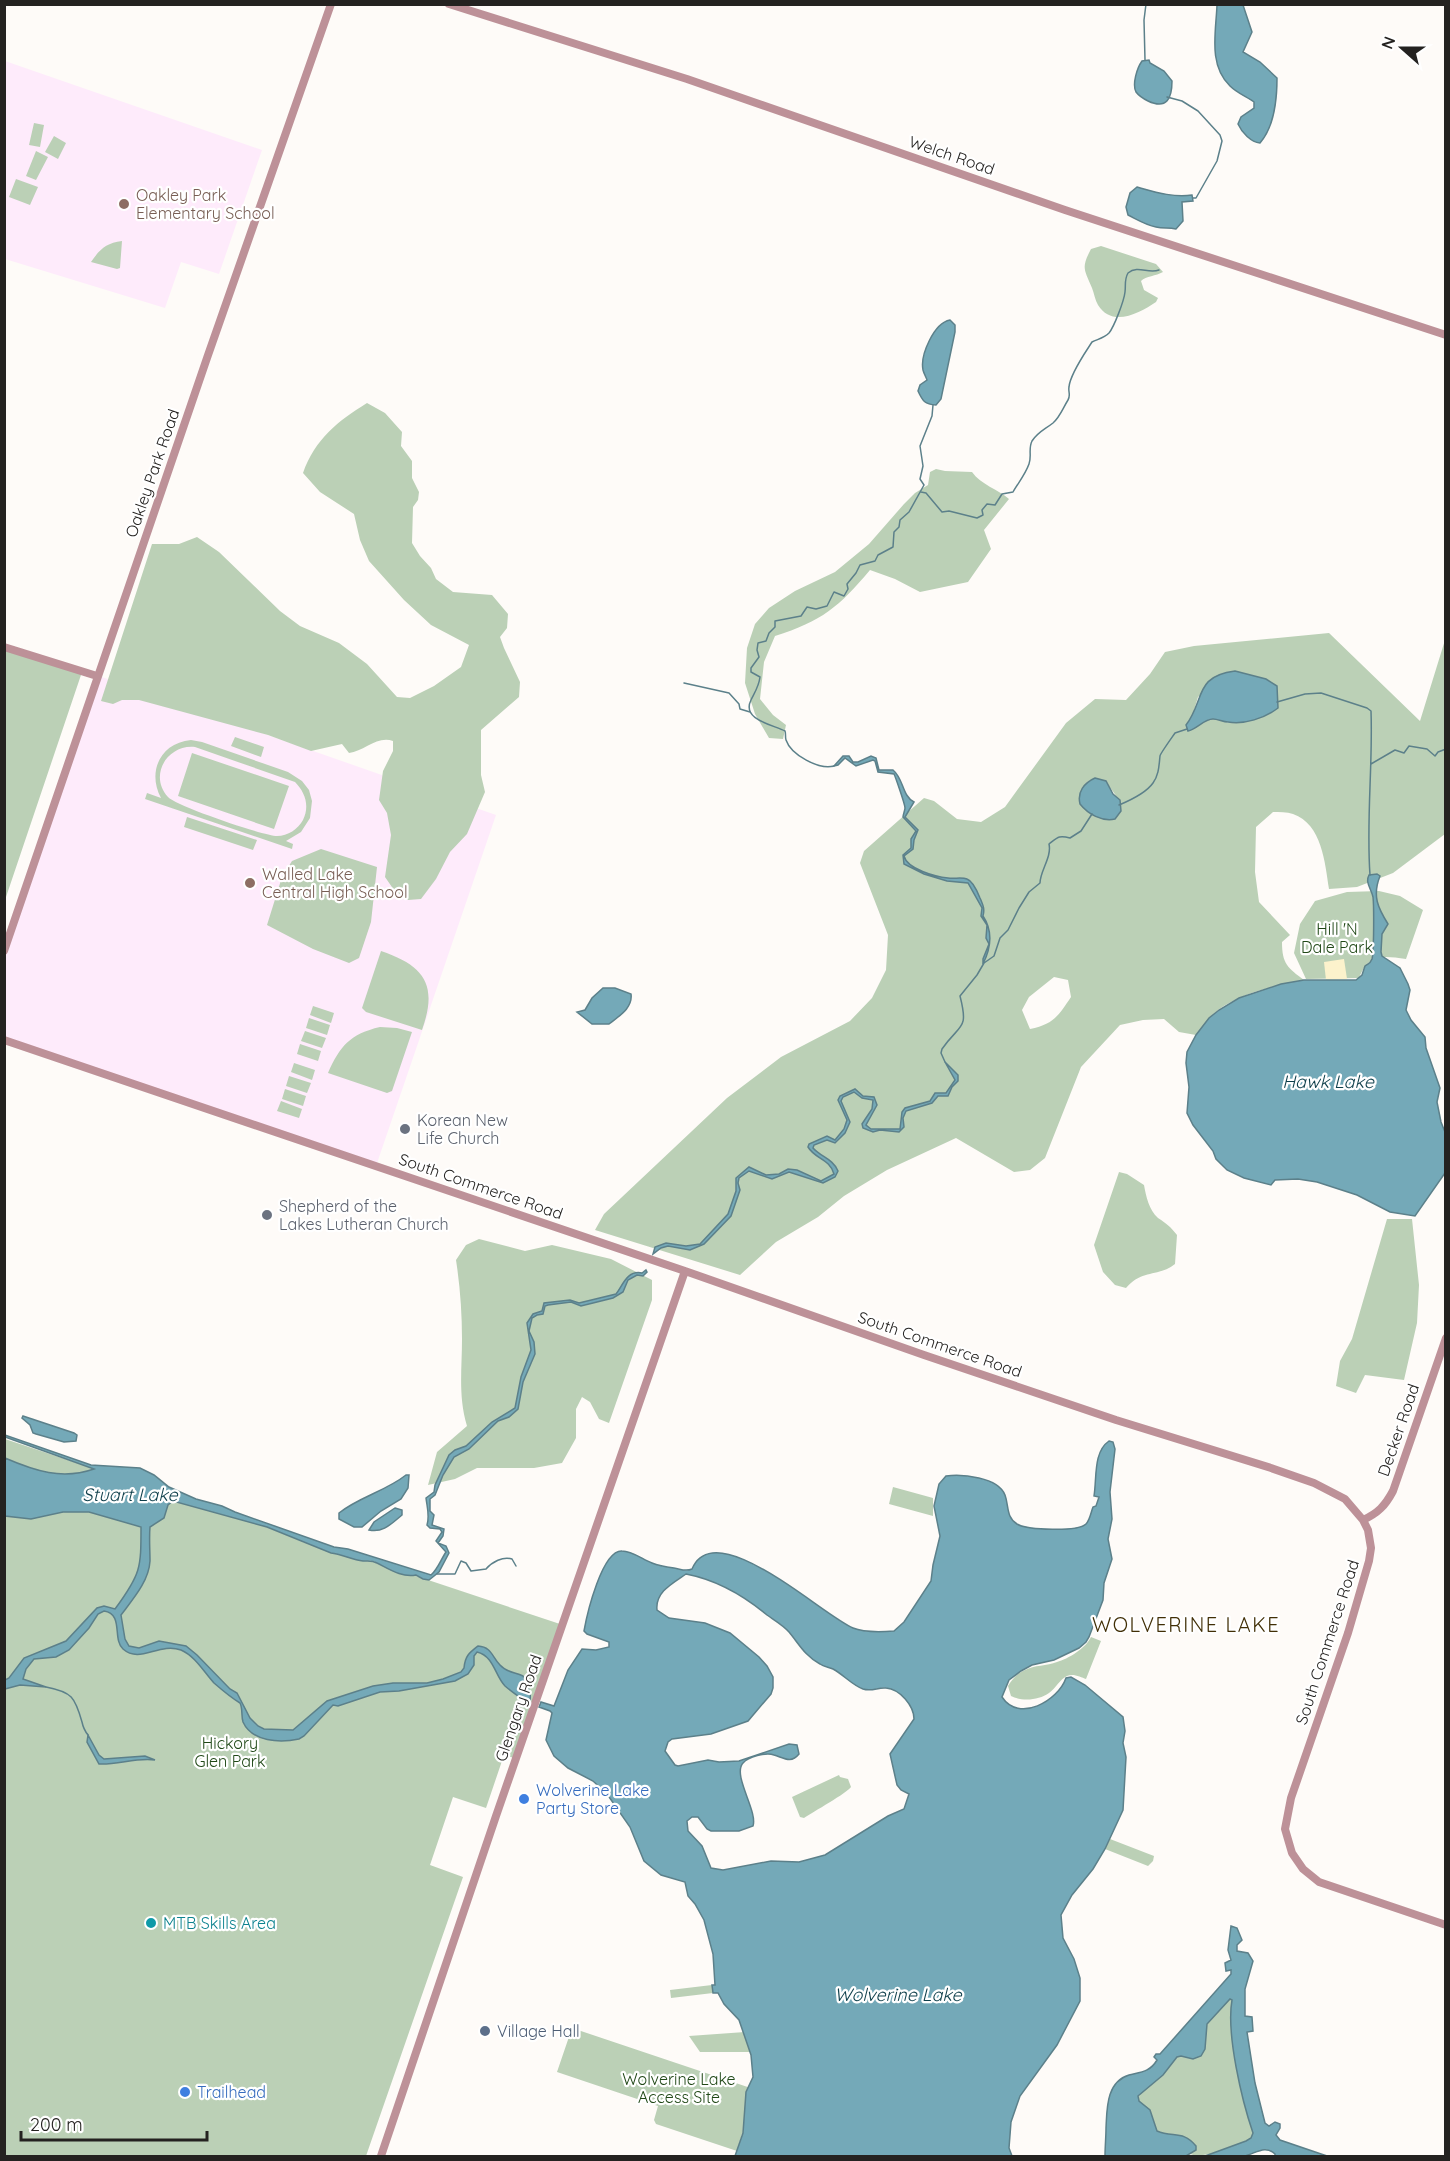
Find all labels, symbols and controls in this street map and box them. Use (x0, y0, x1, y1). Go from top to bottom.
north arrow (1372, 18, 1432, 78)
text: N (1377, 34, 1399, 52)
street label: Welch Road (907, 131, 997, 179)
place label: Oakley Park Elementary School (136, 185, 275, 223)
marker: Oakley Park Elementary School (117, 197, 131, 211)
street label: Oakley Park Road (121, 406, 183, 540)
place label: Walled Lake Central High School (262, 864, 408, 902)
marker: Walled Lake Central High School (243, 876, 257, 890)
park label: Hill 'N Dale Park (1301, 919, 1373, 957)
water label: Hawk Lake (1282, 1070, 1375, 1093)
place label: Korean New Life Church (417, 1110, 508, 1148)
marker: Korean New Life Church (398, 1122, 412, 1136)
street label: South Commerce Road (396, 1149, 566, 1223)
place label: Shepherd of the Lakes Lutheran Church (279, 1196, 449, 1234)
marker: Shepherd of the Lakes Lutheran Church (260, 1208, 274, 1222)
street label: South Commerce Road (855, 1307, 1025, 1381)
street label: Decker Road (1373, 1381, 1423, 1479)
water label: Stuart Lake (82, 1483, 178, 1506)
street label: South Commerce Road (1291, 1557, 1363, 1727)
district label: WOLVERINE LAKE (1092, 1612, 1280, 1637)
street label: Glengary Road (490, 1652, 546, 1764)
park label: Hickory Glen Park (194, 1733, 266, 1771)
place label: Wolverine Lake Party Store (536, 1780, 649, 1818)
marker: Wolverine Lake Party Store (517, 1792, 531, 1806)
place label: MTB Skills Area (163, 1913, 276, 1933)
marker: MTB Skills Area (144, 1916, 158, 1930)
water label: Wolverine Lake (834, 1983, 963, 2006)
place label: Village Hall (497, 2021, 580, 2041)
marker: Village Hall (478, 2024, 492, 2038)
park label: Wolverine Lake Access Site (622, 2069, 736, 2107)
place label: Trailhead (197, 2082, 266, 2102)
marker: Trailhead (178, 2085, 192, 2099)
scale bar (21, 2104, 207, 2142)
text: 200 m (30, 2113, 83, 2136)

